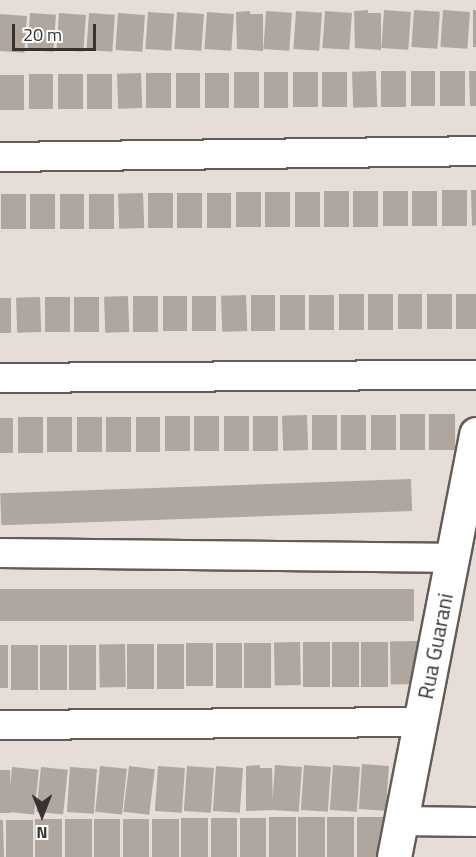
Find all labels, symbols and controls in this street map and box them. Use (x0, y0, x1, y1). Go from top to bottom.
scale bar (15, 12, 99, 50)
text: 20 m (23, 21, 62, 48)
street label: Rua Guarani (412, 591, 458, 701)
north arrow (12, 785, 72, 845)
text: N (36, 821, 48, 845)

